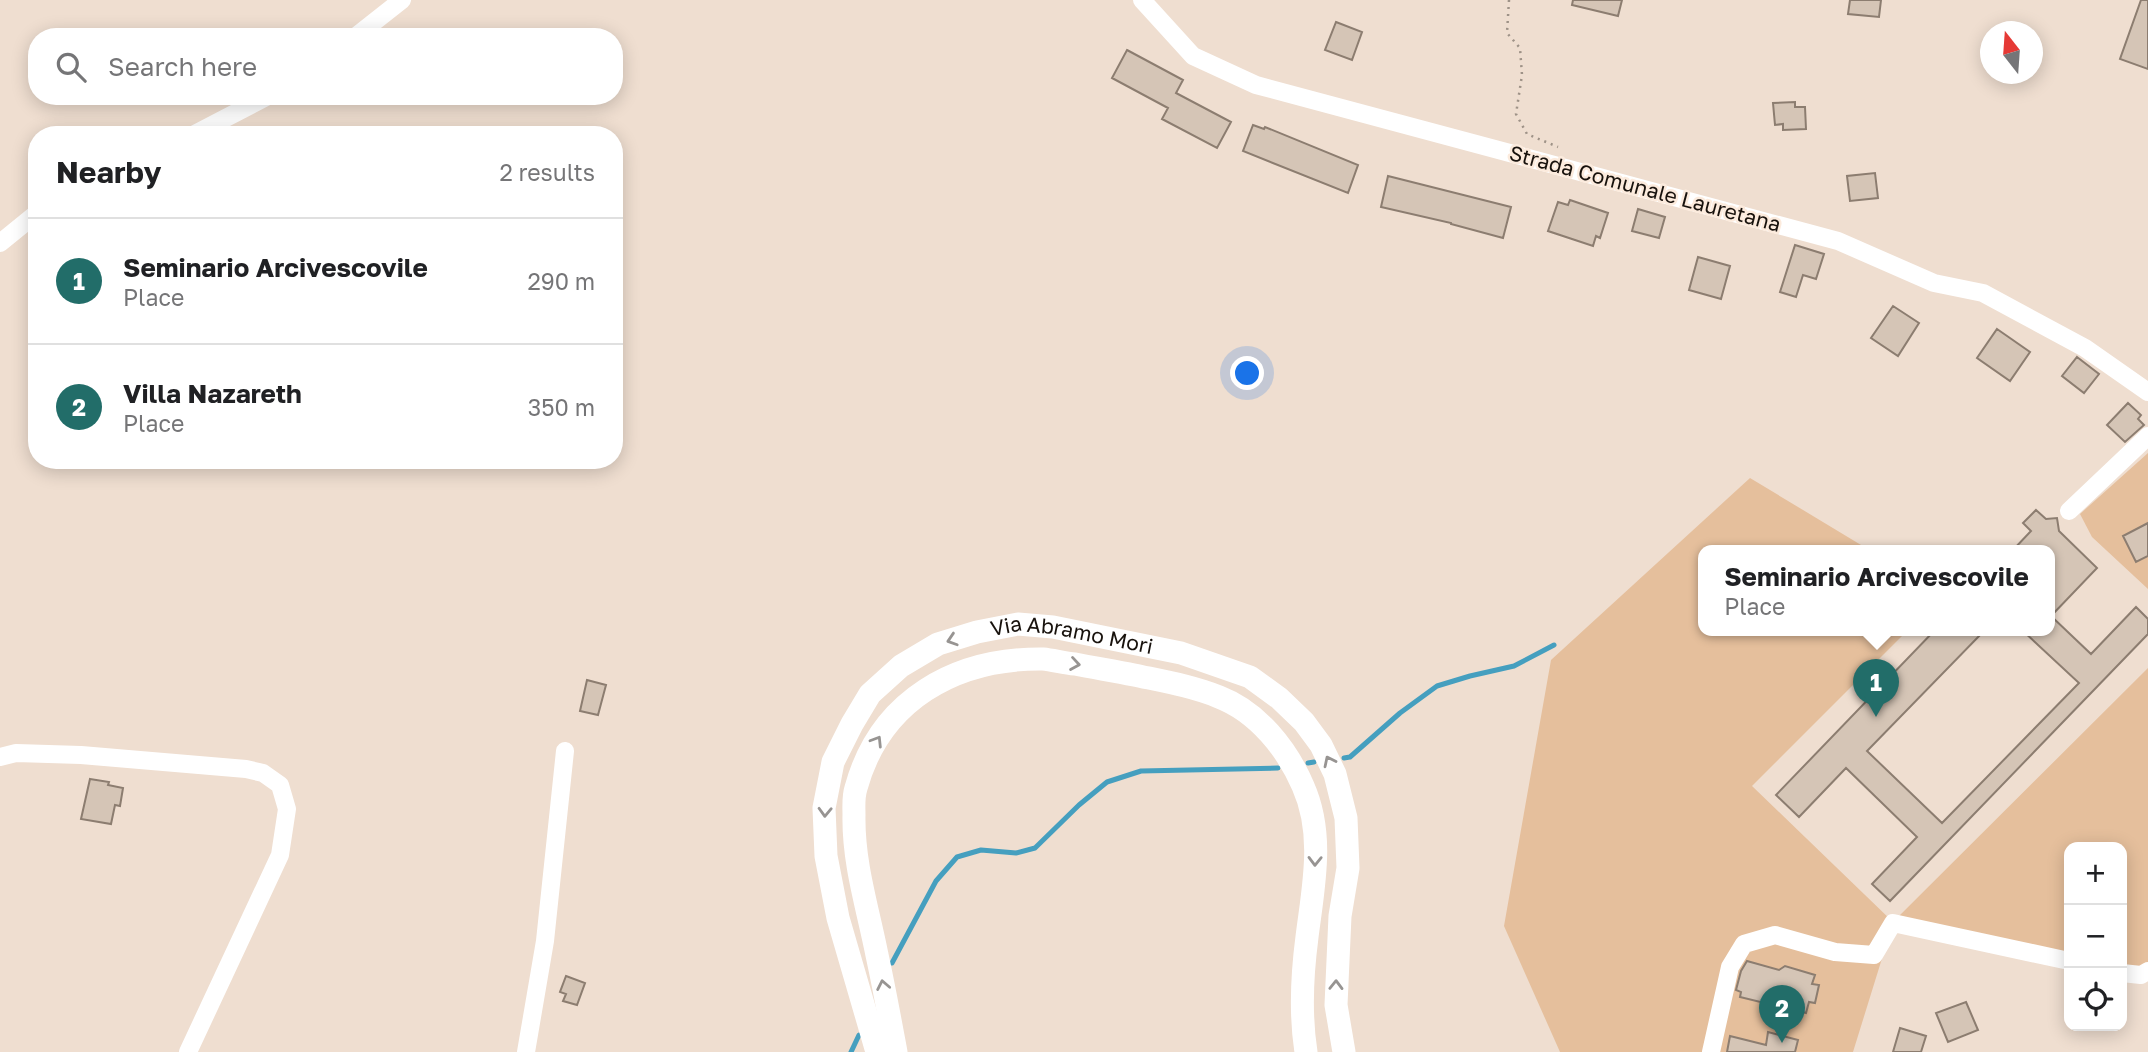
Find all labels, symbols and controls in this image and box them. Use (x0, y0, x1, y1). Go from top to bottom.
north arrow (1980, 21, 2043, 84)
search box (28, 28, 623, 105)
icon: search (52, 48, 90, 86)
text: Search here (108, 51, 257, 82)
street label: Strada Comunale Lauretana (1507, 139, 1784, 237)
text: Nearby (56, 154, 161, 190)
text: 2 results (499, 158, 595, 186)
text: Seminario Arcivescovile (123, 252, 428, 283)
text: 1 (73, 267, 85, 295)
text: 290 m (527, 267, 595, 295)
text: Place (123, 283, 184, 311)
your location (1230, 356, 1264, 390)
text: Villa Nazareth (123, 378, 302, 409)
text: 2 (72, 393, 86, 421)
text: 350 m (528, 393, 595, 421)
text: Place (123, 409, 184, 437)
popup (1698, 545, 2055, 636)
text: Seminario Arcivescovile (1724, 561, 2029, 592)
text: Place (1724, 592, 1785, 620)
street label: Via Abramo Mori (988, 610, 1155, 659)
one-way arrow (946, 632, 958, 646)
one-way arrow (1069, 656, 1081, 671)
pin: 1 (1853, 659, 1899, 717)
one-way arrow (868, 735, 881, 748)
one-way arrow (1323, 756, 1337, 768)
one-way arrow (818, 807, 833, 818)
map controls (2064, 842, 2127, 1031)
button: + (2064, 842, 2127, 905)
one-way arrow (1307, 857, 1323, 867)
button: − (2064, 905, 2127, 968)
button: locate (2064, 968, 2127, 1031)
one-way arrow (877, 979, 892, 991)
one-way arrow (1328, 979, 1344, 989)
pin: 2 (1759, 985, 1805, 1043)

